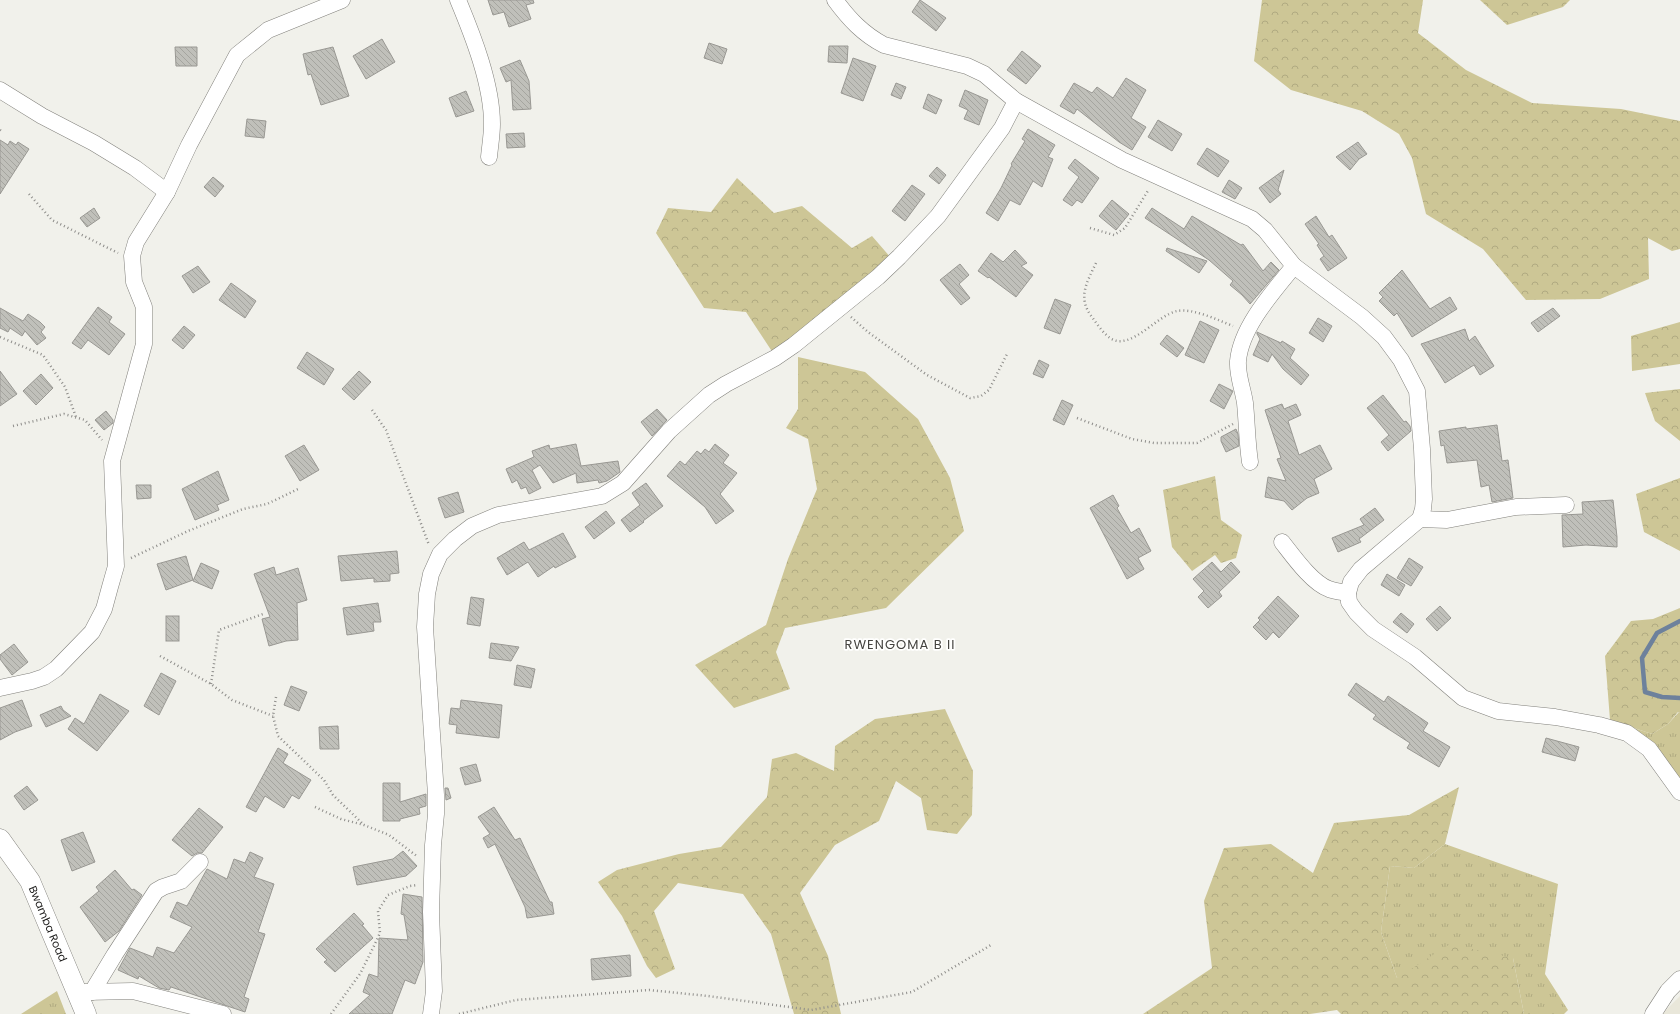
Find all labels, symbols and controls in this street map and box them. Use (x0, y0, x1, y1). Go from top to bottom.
district label: RWENGOMA B II (845, 635, 956, 654)
street label: Bwamba Road (25, 883, 71, 964)

